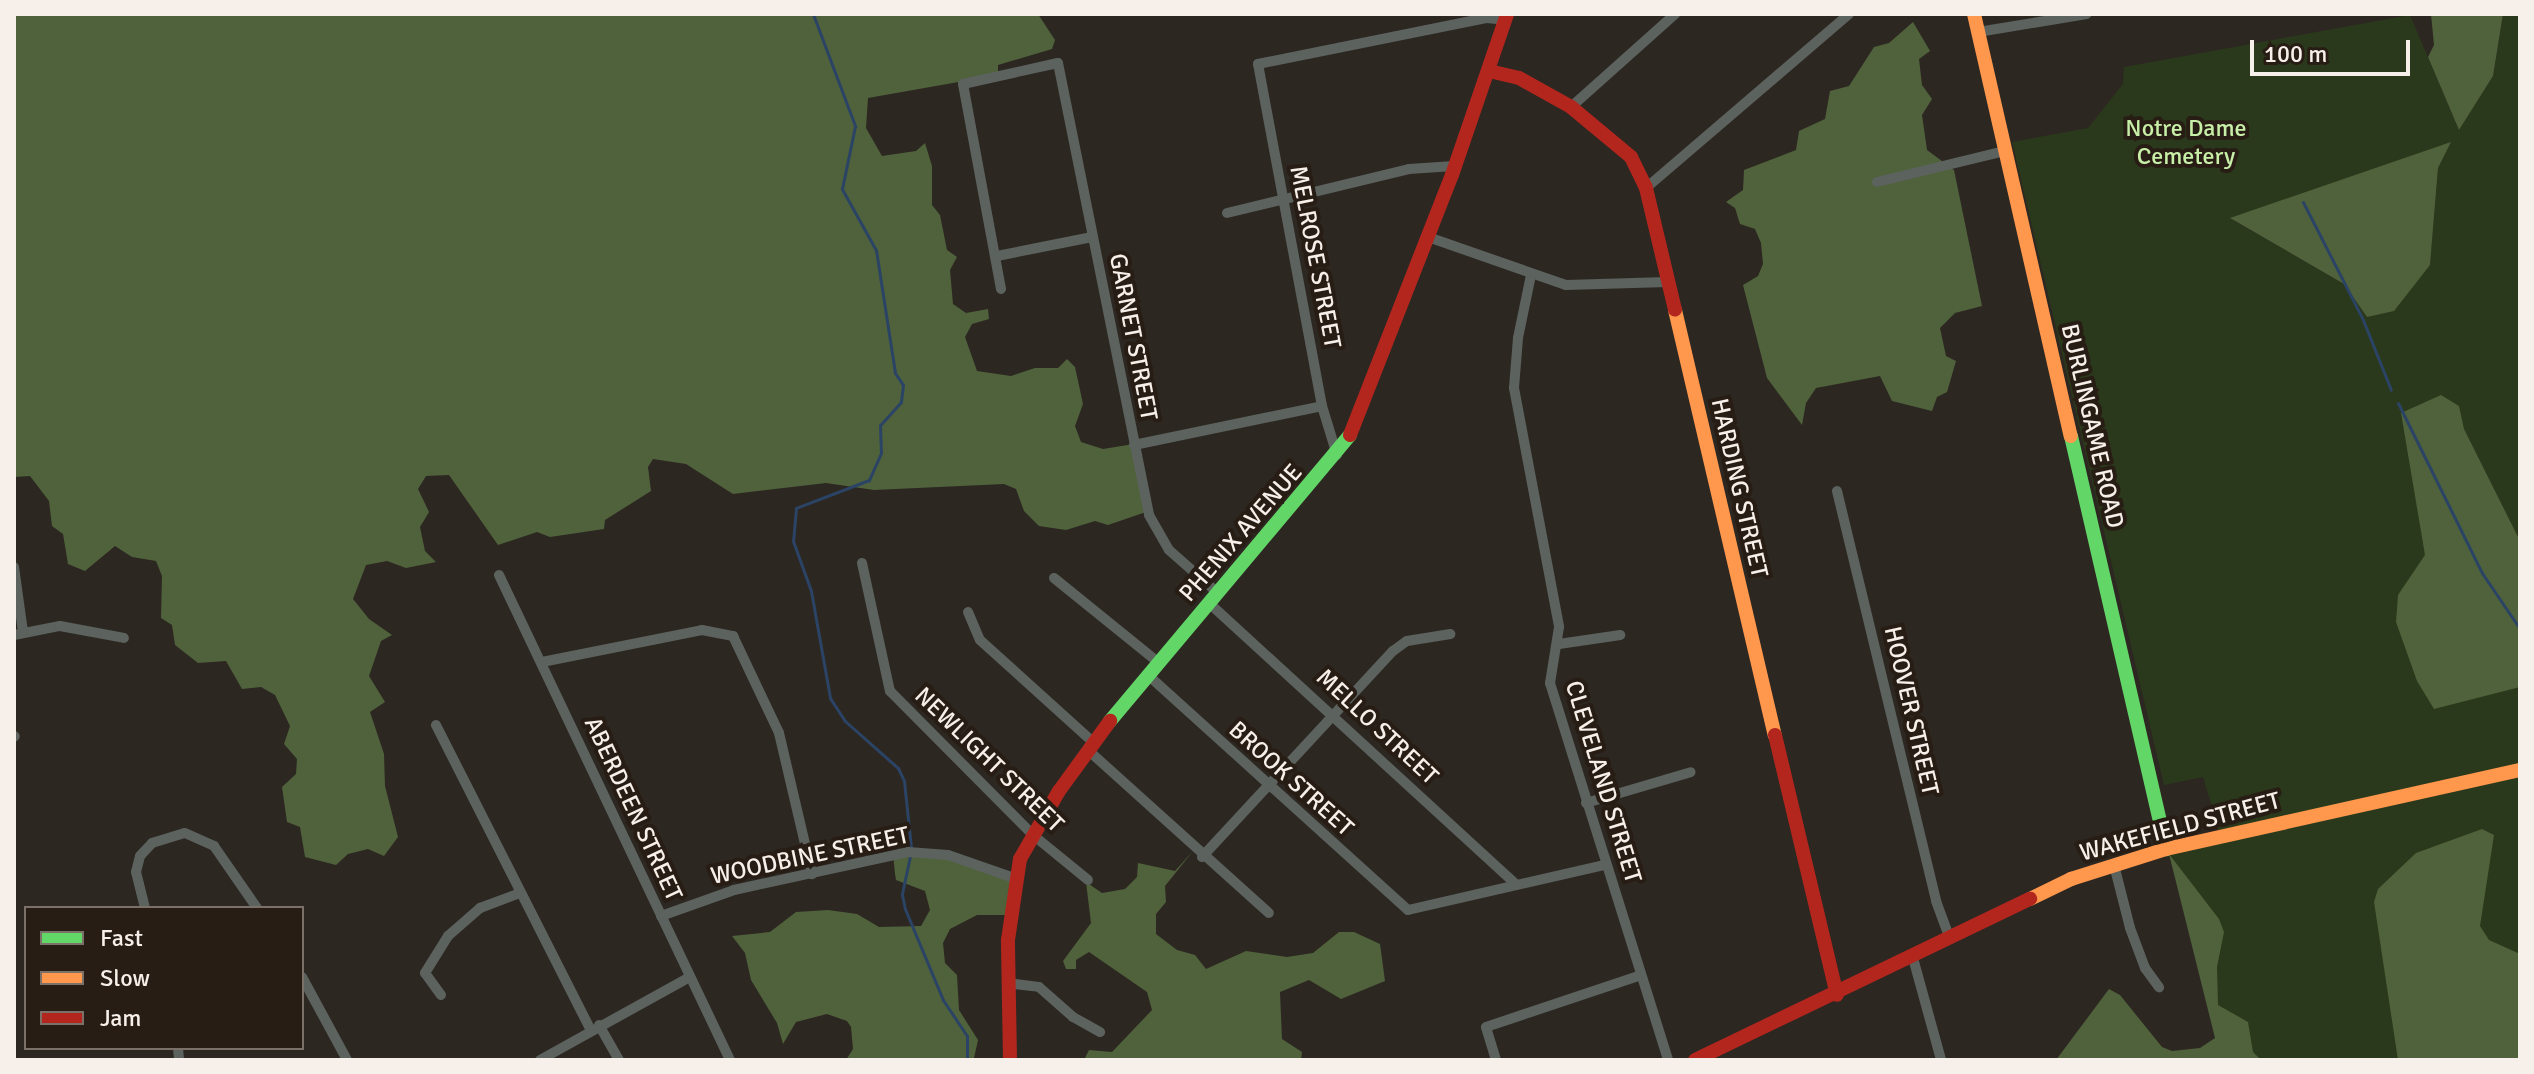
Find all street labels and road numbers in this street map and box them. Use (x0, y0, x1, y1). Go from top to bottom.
street label: MELROSE STREET (1283, 163, 1347, 351)
street label: GARNET STREET (1103, 251, 1163, 423)
street label: BURLINGAME ROAD (2054, 321, 2130, 531)
street label: HARDING STREET (1704, 396, 1774, 580)
street label: PHENIX AVENUE (1173, 458, 1309, 608)
street label: HOOVER STREET (1878, 624, 1944, 798)
street label: MELLO STREET (1310, 663, 1444, 791)
street label: CLEVELAND STREET (1559, 678, 1647, 886)
street label: NEWLIGHT STREET (908, 681, 1070, 839)
street label: ABERDEEN STREET (578, 713, 688, 905)
street label: BROOK STREET (1223, 716, 1359, 842)
street label: WAKEFIELD STREET (2077, 786, 2283, 868)
street label: WOODBINE STREET (708, 821, 912, 891)

